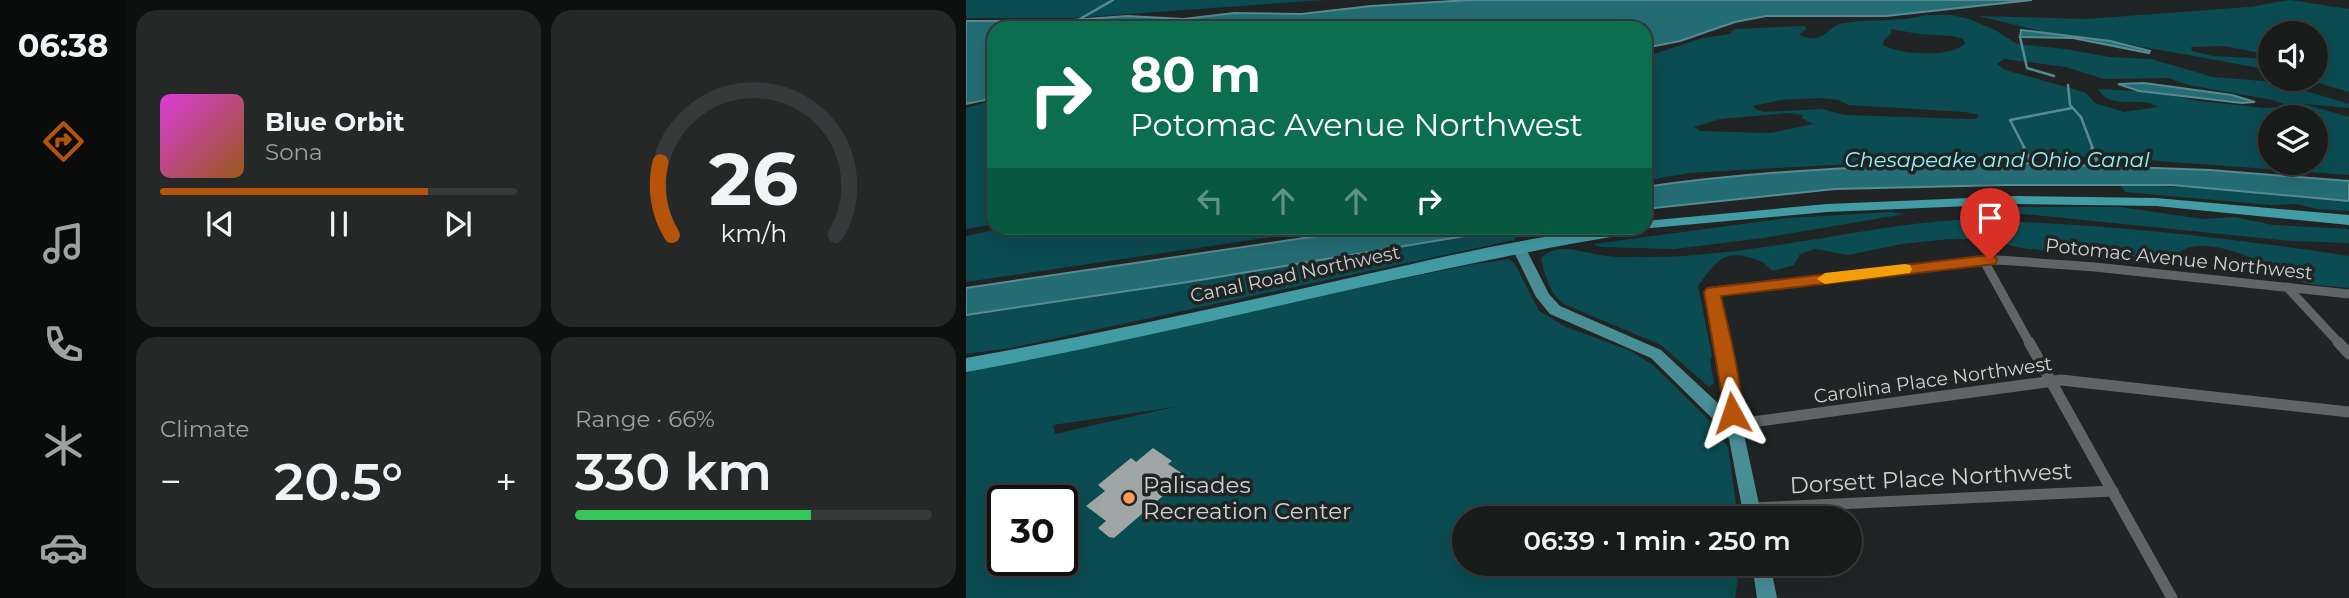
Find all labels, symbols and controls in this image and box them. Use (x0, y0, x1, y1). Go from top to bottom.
map controls (2258, 21, 2328, 175)
button: sound (2258, 21, 2328, 91)
text: 06:38 (18, 26, 108, 65)
text: 80 m (1130, 45, 1261, 104)
icon: right (1015, 49, 1106, 140)
text: Potomac Avenue Northwest (1130, 105, 1583, 144)
button: layers (2258, 105, 2328, 175)
text: Blue Orbit (265, 106, 404, 138)
icon: directions (39, 117, 88, 166)
text: 26 (709, 135, 798, 223)
text: Sona (265, 138, 323, 166)
water label: Chesapeake and Ohio Canal (1844, 147, 2150, 172)
icon: left (1191, 182, 1229, 220)
icon: ahead (1264, 182, 1302, 220)
icon: ahead (1337, 182, 1375, 220)
icon: right (1410, 182, 1448, 220)
pin (1960, 188, 2020, 260)
icon: arrive (1971, 199, 2009, 237)
icon: previous (201, 205, 239, 243)
icon: pause (320, 205, 358, 243)
icon: next (439, 205, 477, 243)
text: km/h (720, 218, 787, 248)
icon: music (39, 219, 88, 268)
street label: Potomac Avenue Northwest (2044, 234, 2314, 285)
street label: Canal Road Northwest (1188, 240, 1402, 307)
icon: phone (39, 320, 88, 369)
street label: Carolina Place Northwest (1812, 352, 2054, 408)
position arrow (1695, 376, 1769, 450)
text: Range · 66% (575, 405, 715, 433)
text: Climate (160, 415, 249, 443)
icon: climate (39, 421, 88, 470)
text: 330 km (575, 440, 772, 503)
text: 20.5° (274, 450, 403, 513)
street label: Dorsett Place Northwest (1789, 457, 2073, 499)
text: − (160, 458, 182, 505)
text: + (495, 458, 517, 505)
place label: Palisades Recreation Center (1143, 471, 1351, 525)
speed limit sign: 30 (987, 485, 1078, 576)
marker: Palisades Recreation Center (1121, 490, 1137, 506)
icon: car (39, 523, 88, 572)
text: 06:39 · 1 min · 250 m (1523, 525, 1791, 557)

